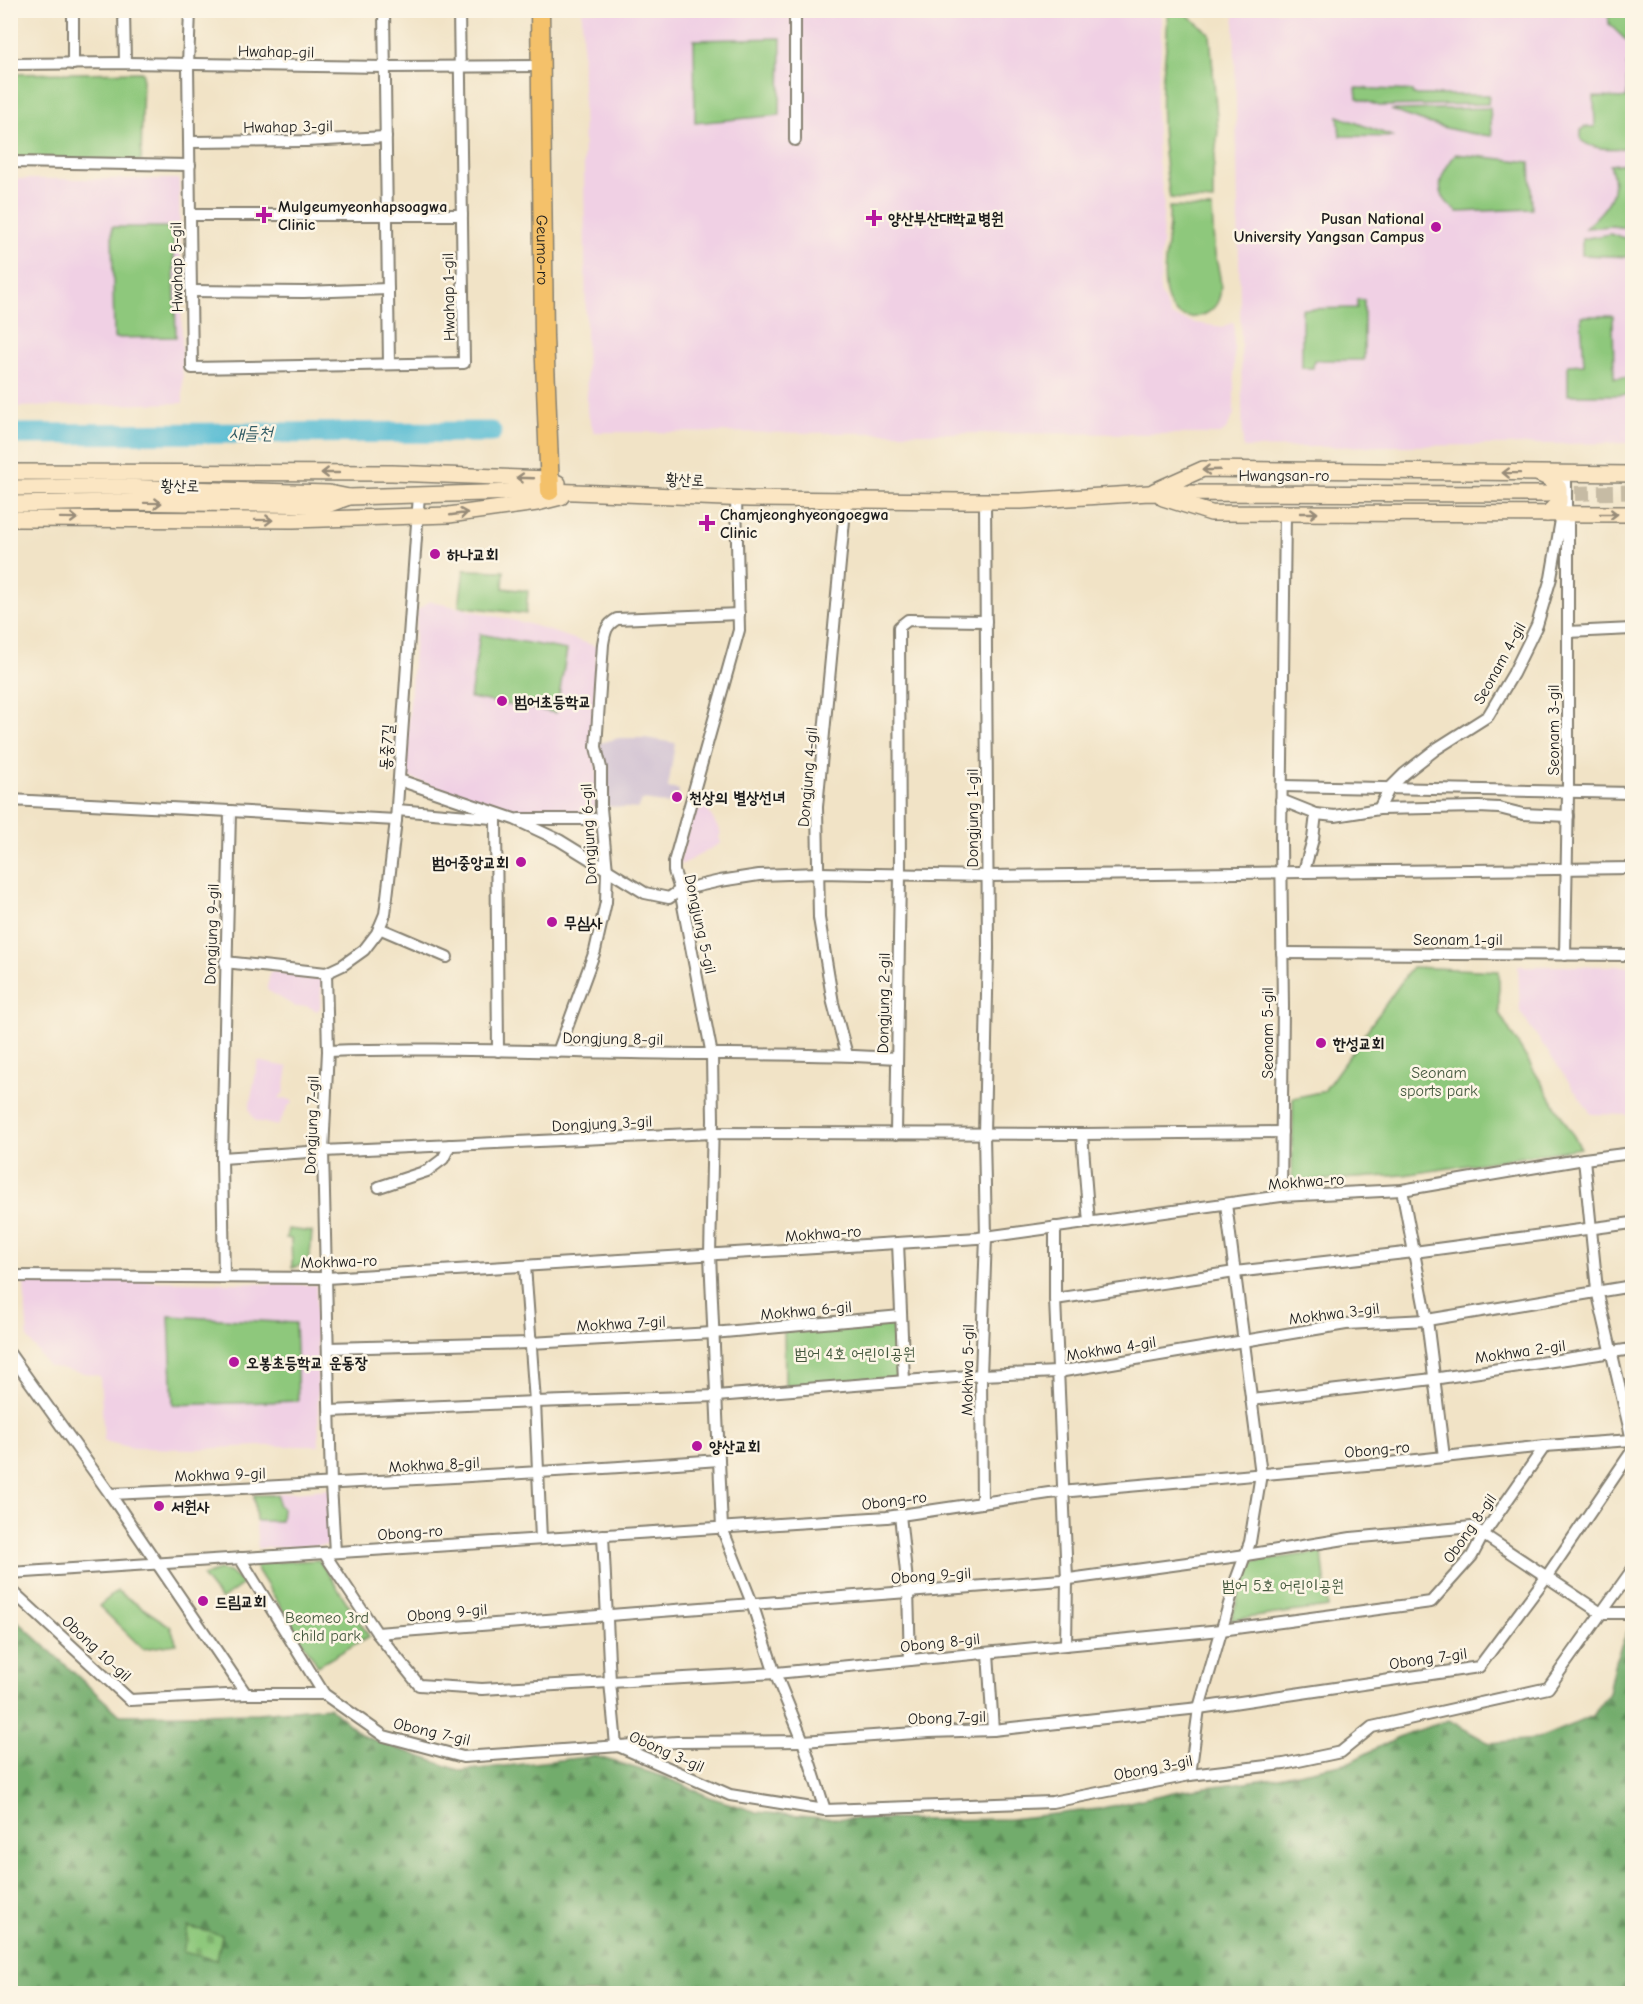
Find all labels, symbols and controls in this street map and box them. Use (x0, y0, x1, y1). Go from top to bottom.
street label: Hwahap-gil (238, 42, 314, 62)
street label: Hwahap 3-gil (243, 117, 333, 137)
place label: Mulgeumyeonhapsoagwa Clinic (278, 198, 447, 234)
marker: Mulgeumyeonhapsoagwa Clinic (255, 206, 273, 224)
marker: 양산부산대학교병원 (865, 209, 883, 227)
place label: 양산부산대학교병원 (888, 210, 1004, 228)
place label: Pusan National University Yangsan Campus (1234, 210, 1424, 246)
street label: Geumo-ro (533, 215, 551, 285)
marker: Pusan National University Yangsan Campus (1429, 220, 1443, 234)
street label: Hwahap 5-gil (167, 222, 187, 312)
street label: Hwahap 1-gil (439, 253, 459, 341)
water label: 새들천 (229, 423, 274, 444)
one-way arrow (1202, 464, 1222, 476)
one-way arrow (320, 467, 340, 479)
street label: Hwangsan-ro (1238, 467, 1330, 485)
one-way arrow (1502, 467, 1522, 478)
street label: 황산로 (665, 470, 705, 490)
one-way arrow (515, 472, 535, 483)
street label: 황산로 (161, 477, 199, 495)
one-way arrow (142, 497, 162, 509)
place label: Chamjeonghyeongoegwa Clinic (720, 506, 889, 542)
one-way arrow (1299, 507, 1319, 519)
one-way arrow (448, 508, 468, 519)
one-way arrow (1599, 508, 1619, 520)
one-way arrow (58, 512, 78, 524)
one-way arrow (253, 514, 273, 526)
marker: Chamjeonghyeongoegwa Clinic (698, 514, 716, 532)
place label: 하나교회 (446, 546, 499, 564)
marker: 하나교회 (428, 547, 442, 561)
street label: Seonam 4-gil (1470, 619, 1530, 708)
street label: Seonam 3-gil (1545, 684, 1563, 776)
place label: 범어초등학교 (514, 693, 591, 711)
marker: 범어초등학교 (495, 694, 509, 708)
street label: 동중7길 (376, 723, 398, 771)
street label: Dongjung 4-gil (795, 726, 821, 828)
street label: Dongjung 1-gil (964, 769, 982, 867)
street label: Dongjung 6-gil (577, 783, 601, 885)
place label: 천상의 별상선녀 (689, 789, 785, 807)
marker: 천상의 별상선녀 (670, 790, 684, 804)
place label: 범어중앙교회 (432, 854, 509, 872)
marker: 범어중앙교회 (514, 855, 528, 869)
street label: Dongjung 5-gil (681, 873, 719, 976)
street label: Dongjung 9-gil (201, 883, 223, 985)
place label: 무심사 (564, 914, 603, 932)
marker: 무심사 (545, 915, 559, 929)
street label: Seonam 1-gil (1413, 931, 1503, 949)
street label: Dongjung 2-gil (874, 952, 894, 1054)
street label: Seonam 5-gil (1259, 987, 1277, 1079)
street label: Dongjung 8-gil (562, 1029, 664, 1049)
place label: 한성교회 (1332, 1035, 1385, 1053)
marker: 한성교회 (1314, 1036, 1328, 1050)
park label: Seonam sports park (1400, 1064, 1478, 1100)
street label: Dongjung 7-gil (301, 1075, 323, 1175)
street label: Dongjung 3-gil (551, 1112, 653, 1136)
street label: Mokhwa-ro (1267, 1170, 1345, 1194)
street label: Mokhwa-ro (784, 1222, 862, 1246)
street label: Mokhwa-ro (300, 1252, 378, 1272)
street label: Mokhwa 6-gil (760, 1298, 853, 1324)
street label: Mokhwa 3-gil (1288, 1300, 1380, 1328)
street label: Mokhwa 7-gil (576, 1313, 666, 1335)
street label: Mokhwa 5-gil (958, 1324, 978, 1416)
street label: Mokhwa 4-gil (1065, 1333, 1157, 1365)
street label: Mokhwa 2-gil (1474, 1337, 1567, 1367)
park label: 범어 4호 어린이공원 (794, 1345, 916, 1363)
place label: 오봉초등학교 운동장 (246, 1354, 368, 1372)
marker: 오봉초등학교 운동장 (227, 1355, 241, 1369)
place label: 양산교회 (709, 1438, 761, 1456)
street label: Obong-ro (1344, 1438, 1411, 1462)
marker: 양산교회 (690, 1439, 704, 1453)
street label: Mokhwa 8-gil (388, 1454, 480, 1476)
street label: Mokhwa 9-gil (174, 1464, 266, 1486)
street label: Obong-ro (860, 1488, 928, 1514)
street label: Obong 8-gil (1439, 1491, 1500, 1567)
place label: 서원사 (171, 1498, 210, 1516)
marker: 서원사 (152, 1499, 166, 1513)
street label: Obong-ro (377, 1522, 443, 1544)
street label: Obong 9-gil (890, 1564, 972, 1588)
park label: 범어 5호 어린이공원 (1222, 1577, 1344, 1595)
place label: 드림교회 (215, 1593, 267, 1611)
marker: 드림교회 (196, 1594, 210, 1608)
street label: Obong 9-gil (406, 1601, 488, 1625)
park label: Beomeo 3rd child park (285, 1609, 369, 1645)
street label: Obong 10-gil (58, 1612, 135, 1685)
street label: Obong 8-gil (899, 1630, 981, 1656)
street label: Obong 7-gil (1388, 1645, 1468, 1673)
street label: Obong 7-gil (908, 1708, 986, 1728)
street label: Obong 7-gil (392, 1714, 472, 1750)
street label: Obong 3-gil (626, 1727, 707, 1776)
street label: Obong 3-gil (1112, 1752, 1194, 1784)

